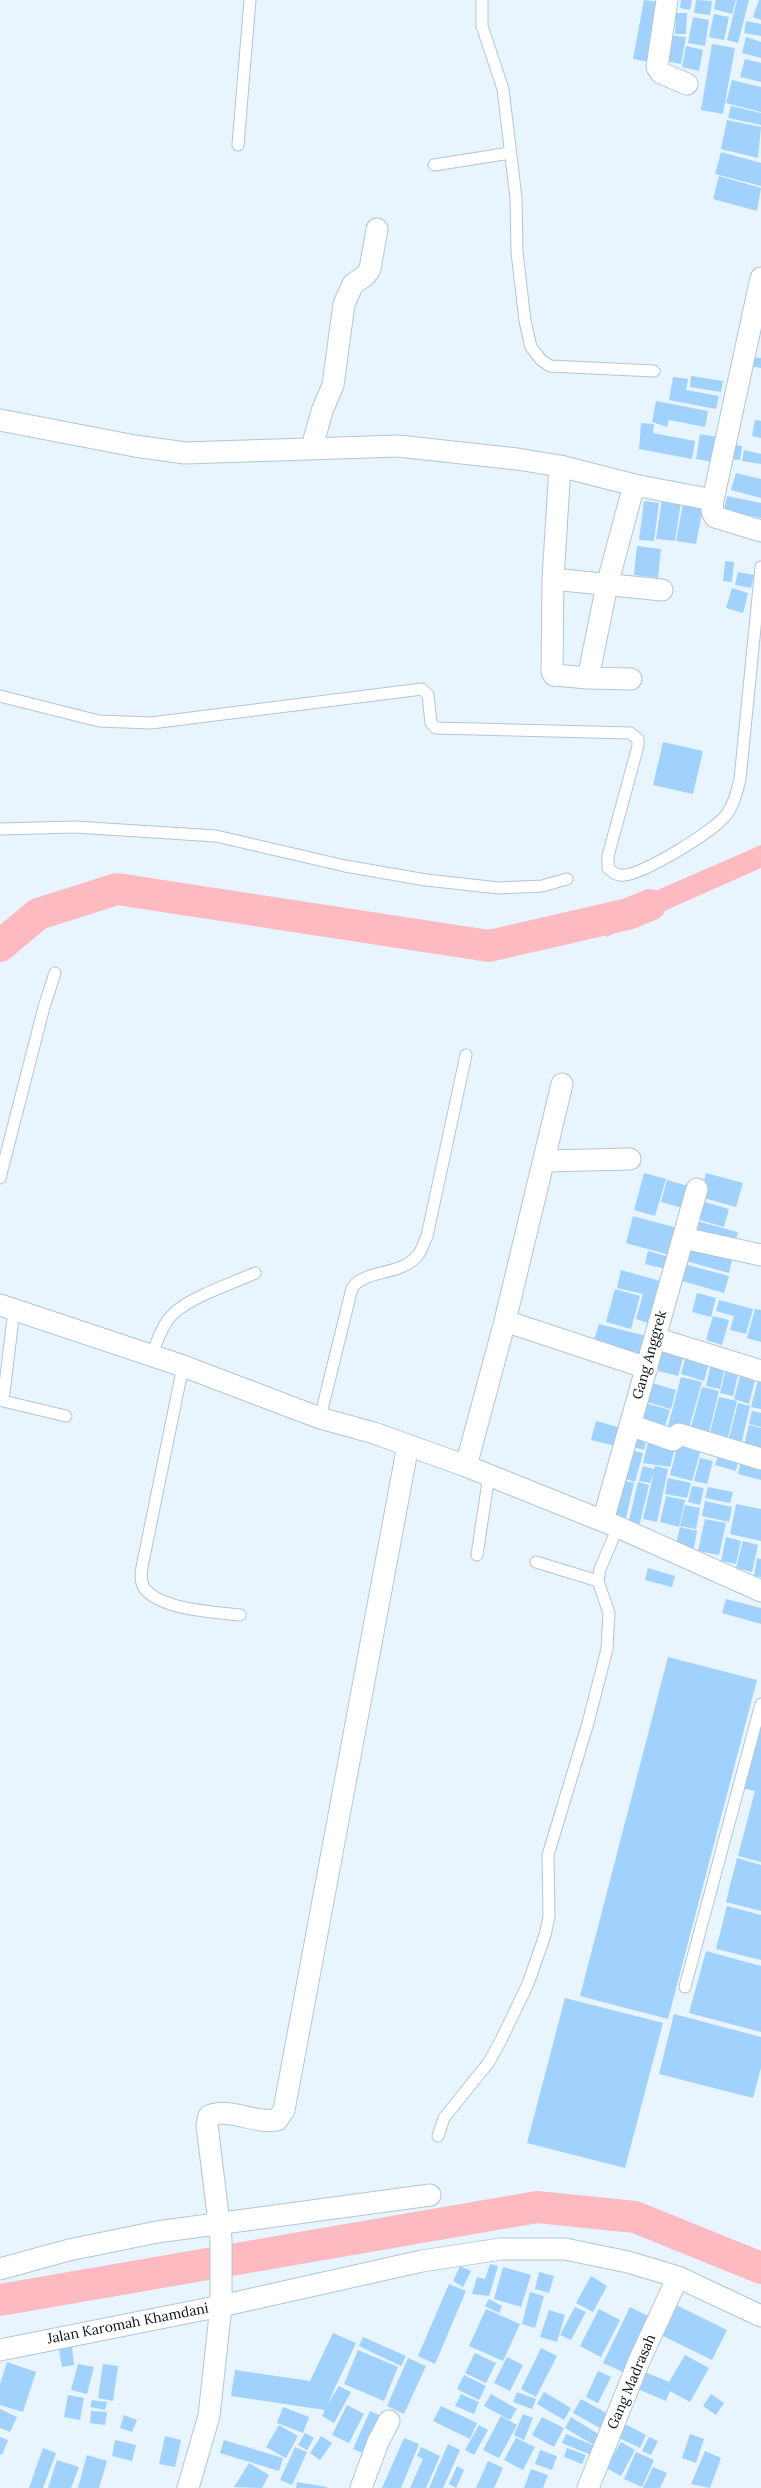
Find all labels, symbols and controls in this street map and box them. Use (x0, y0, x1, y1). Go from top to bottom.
street label: Gang Anggrek (629, 1309, 671, 1401)
street label: Jalan Karomah Khamdani (46, 2300, 210, 2348)
street label: Gang Madrasah (604, 2332, 660, 2432)

